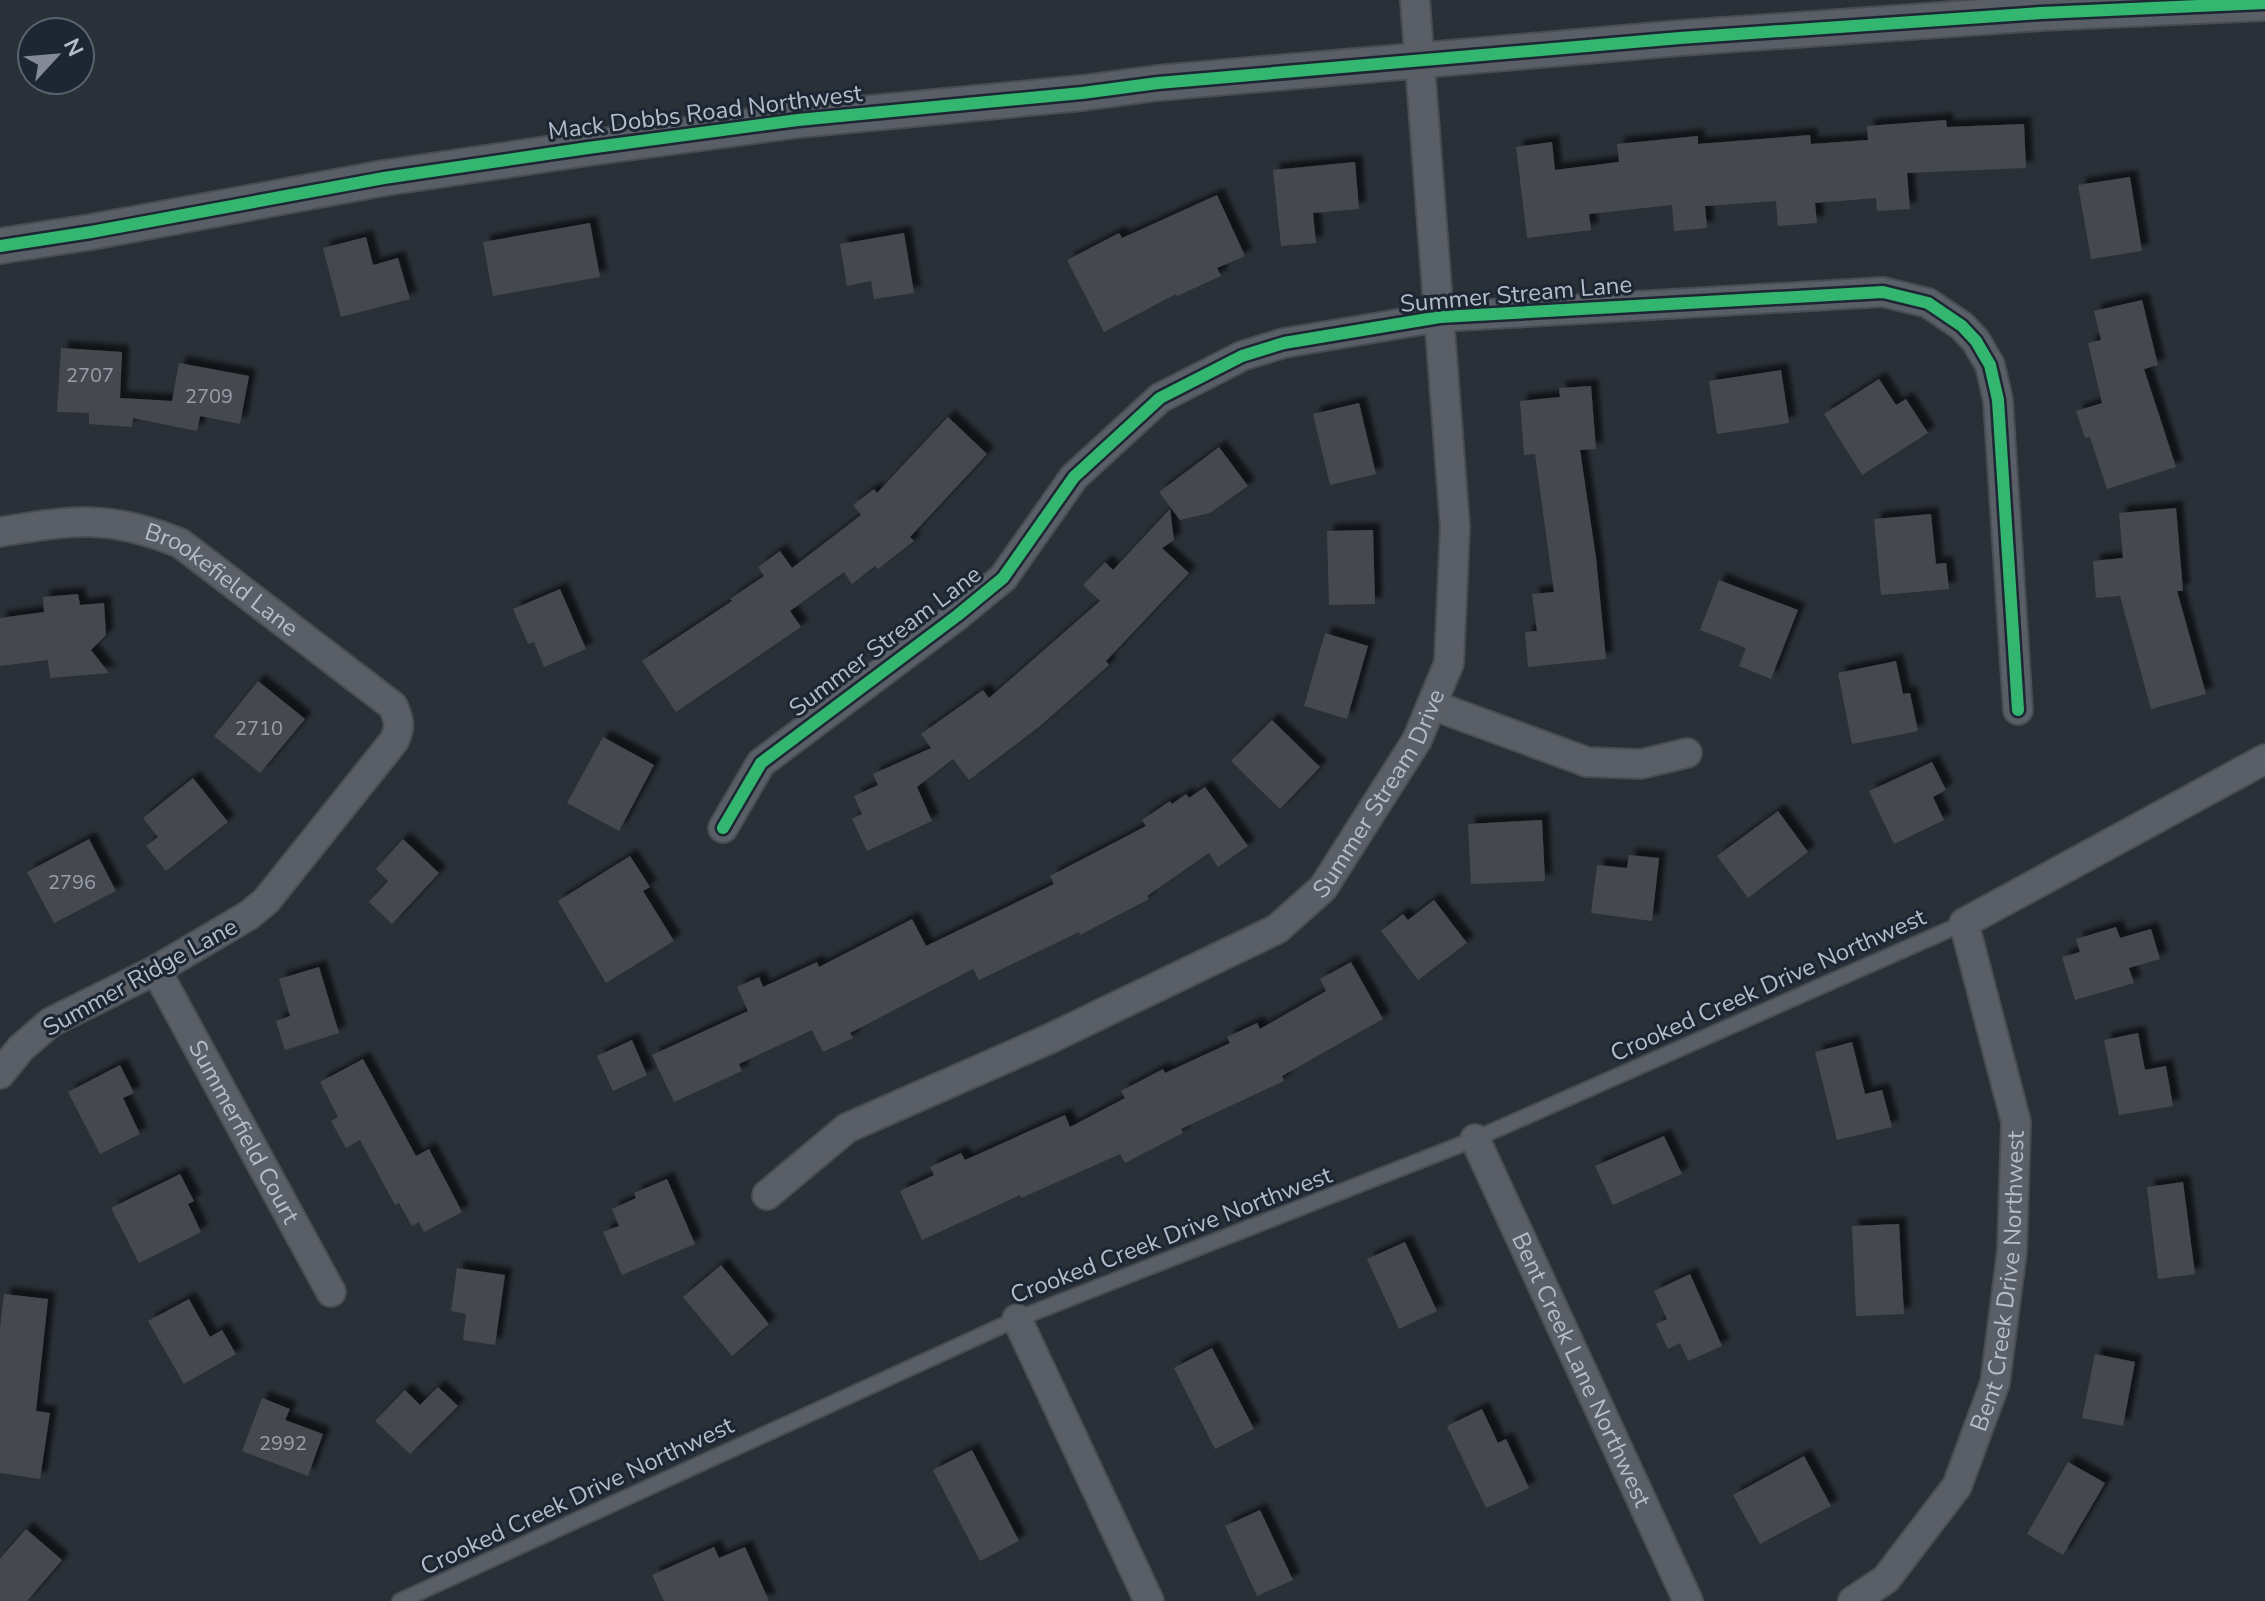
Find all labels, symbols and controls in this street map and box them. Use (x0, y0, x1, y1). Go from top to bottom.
north arrow (16, 16, 96, 96)
text: N (56, 34, 90, 62)
street label: Mack Dobbs Road Northwest (546, 77, 864, 147)
street label: Summer Stream Lane (1399, 268, 1633, 320)
house number: 2707 (66, 362, 114, 389)
house number: 2709 (185, 383, 233, 410)
street label: Brookefield Lane (141, 516, 305, 644)
street label: Summer Stream Lane (782, 558, 988, 724)
street label: Summer Stream Drive (1306, 684, 1452, 906)
house number: 2710 (235, 715, 283, 742)
house number: 2796 (48, 869, 96, 896)
street label: Crooked Creek Drive Northwest (1605, 901, 1931, 1069)
street label: Summer Ridge Lane (37, 910, 243, 1044)
street label: Summerfield Court (181, 1034, 307, 1230)
street label: Bent Creek Drive Northwest (1963, 1130, 2032, 1436)
street label: Crooked Creek Drive Northwest (1006, 1159, 1337, 1311)
street label: Bent Creek Lane Northwest (1504, 1227, 1659, 1513)
street label: Crooked Creek Drive Northwest (415, 1409, 739, 1583)
house number: 2992 (259, 1430, 307, 1457)

